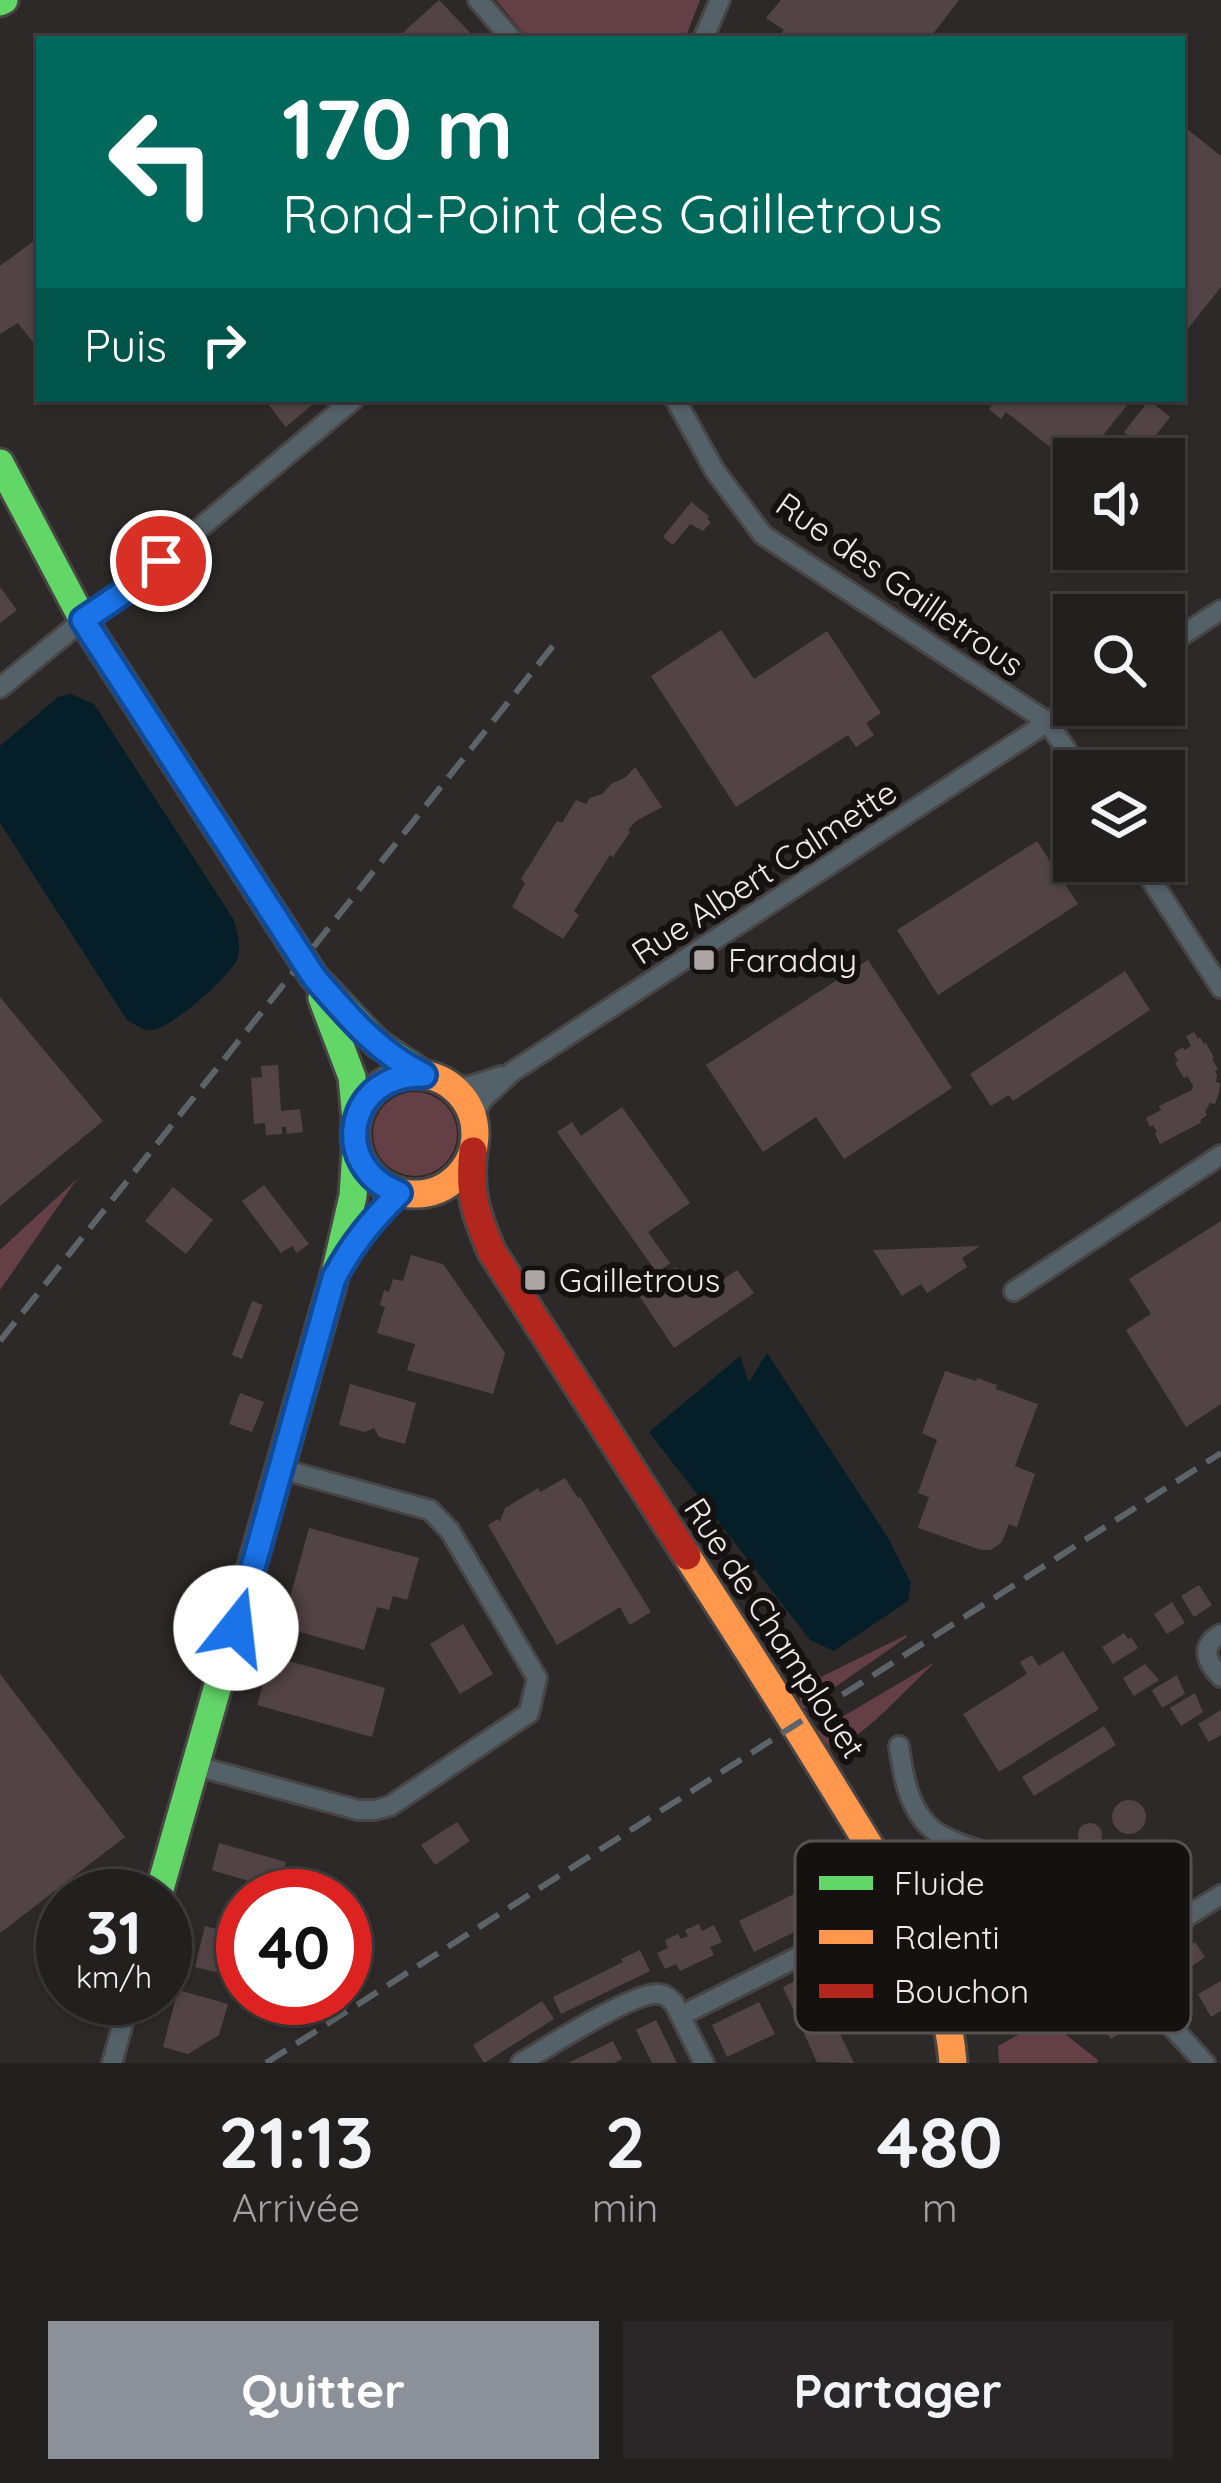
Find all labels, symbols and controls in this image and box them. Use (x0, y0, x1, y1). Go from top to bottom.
text: 170 m (282, 75, 513, 180)
icon: left (84, 84, 240, 240)
text: Rond-Point des Gailletrous (282, 179, 943, 247)
icon: right (191, 312, 257, 378)
text: Puis (84, 317, 167, 373)
map controls (1053, 438, 1185, 882)
button: sound (1053, 438, 1185, 570)
street label: Rue des Gailletrous (769, 483, 1032, 684)
pin (110, 510, 212, 612)
icon: arrive (128, 528, 194, 594)
button: search (1053, 594, 1185, 726)
button: layers (1053, 750, 1185, 882)
street label: Rue Albert Calmette (624, 771, 904, 972)
place label: Faraday (728, 939, 857, 980)
marker: Faraday (691, 947, 717, 973)
place label: Gailletrous (559, 1259, 720, 1300)
marker: Gailletrous (522, 1267, 548, 1293)
street label: Rue de Champlouet (676, 1490, 875, 1766)
position arrow (173, 1565, 299, 1691)
legend (795, 1841, 1191, 2033)
text: Fluide (894, 1862, 985, 1903)
speed limit sign: 40 (216, 1869, 372, 2025)
text: 31 (86, 1894, 142, 1969)
text: Ralenti (894, 1916, 999, 1957)
text: km/h (76, 1958, 152, 1996)
text: Bouchon (894, 1970, 1029, 2011)
text: 21:13 (218, 2096, 374, 2186)
text: 2 (605, 2096, 646, 2186)
text: 480 (877, 2096, 1003, 2186)
text: Arrivée (232, 2183, 360, 2232)
text: min (592, 2183, 658, 2232)
text: m (922, 2183, 957, 2232)
button: Quitter (48, 2321, 599, 2459)
button: Partager (623, 2321, 1173, 2459)

